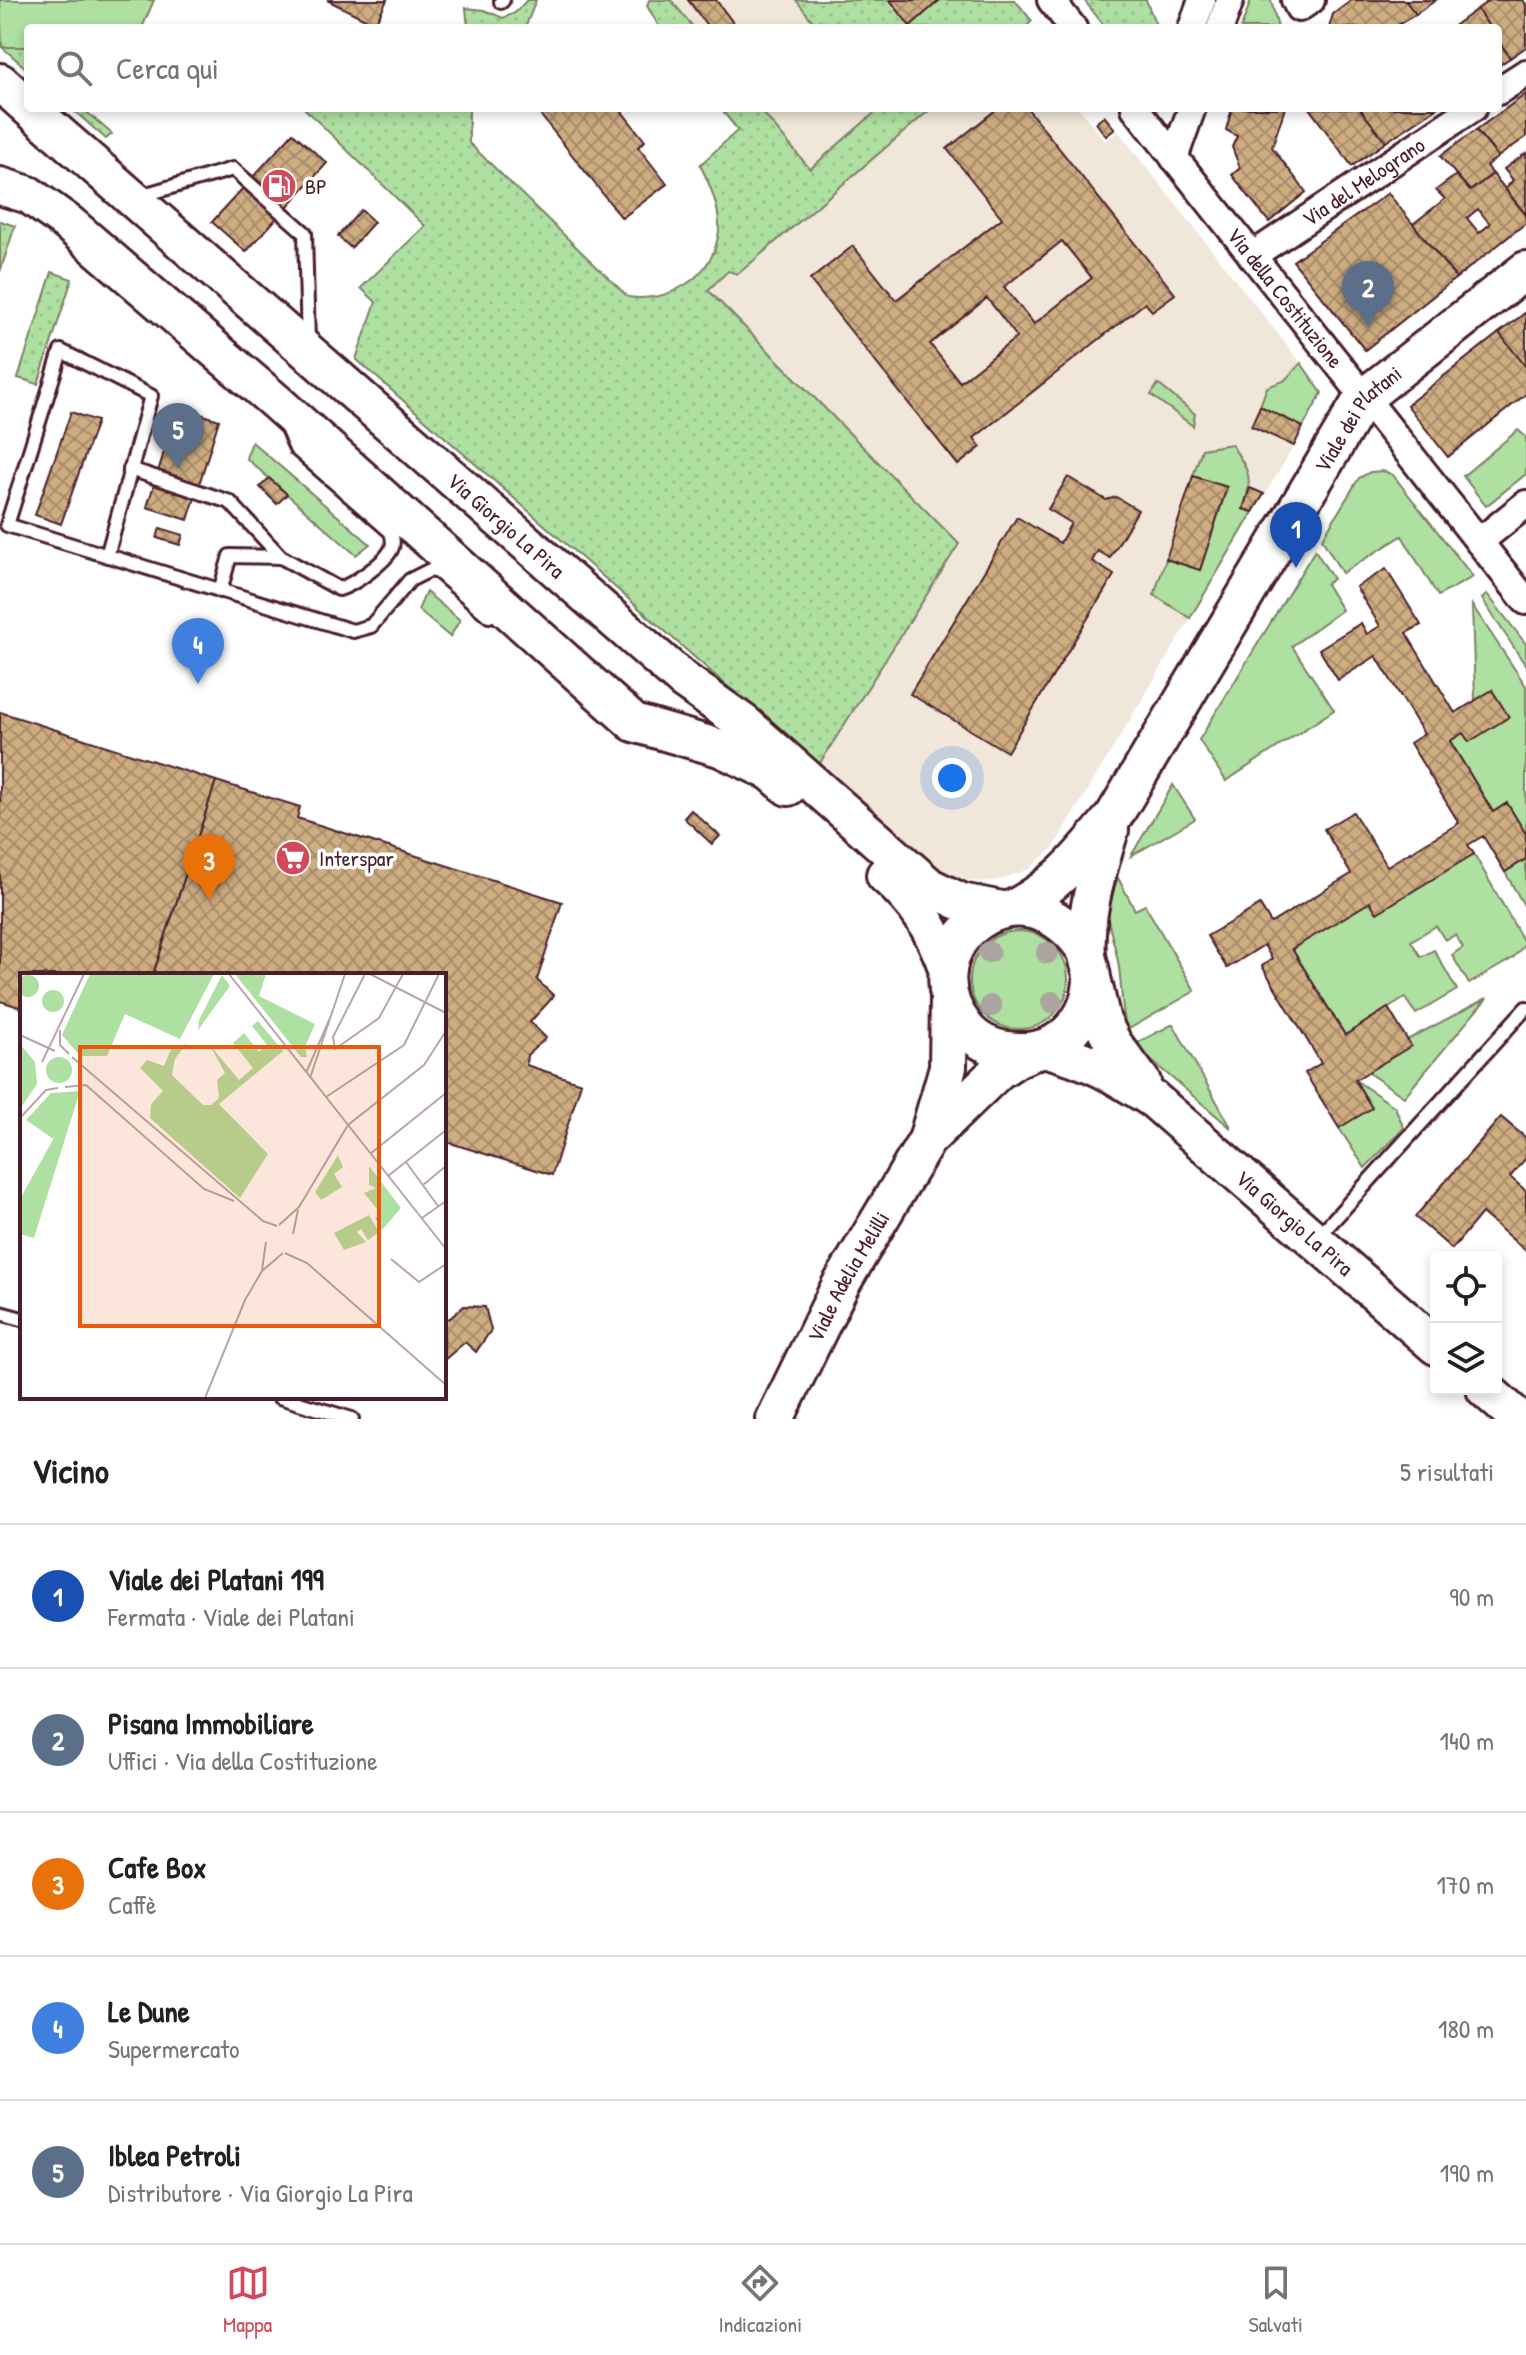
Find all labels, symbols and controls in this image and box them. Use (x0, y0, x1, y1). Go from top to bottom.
search box (24, 24, 1502, 112)
icon: search (52, 46, 96, 90)
text: Cerca qui (116, 48, 219, 88)
street label: Via del Melograno (1296, 130, 1431, 233)
fuel station icon: BP (260, 167, 298, 205)
place label: BP (305, 171, 327, 201)
street label: Via della Costituzione (1220, 221, 1351, 374)
pin: 2 (1342, 261, 1394, 327)
street label: Viale dei Platani (1307, 358, 1408, 478)
pin: 5 (152, 403, 204, 469)
street label: Via Giorgio La Pira (441, 466, 572, 585)
pin: 1 (1270, 502, 1322, 568)
pin: 4 (172, 618, 224, 684)
your location (932, 758, 972, 798)
pin: 3 (183, 834, 235, 900)
supermarket icon: Interspar (274, 839, 312, 877)
place label: Interspar (319, 843, 394, 873)
inset map (20, 973, 446, 1399)
street label: Via Giorgio La Pira (1229, 1163, 1360, 1283)
street label: Viale Adelia Melilli (800, 1206, 896, 1347)
map controls (1430, 1251, 1502, 1395)
button: locate (1430, 1251, 1502, 1323)
button: layers (1430, 1323, 1502, 1395)
text: Vicino (32, 1448, 109, 1494)
text: 5 risultati (1400, 1454, 1494, 1489)
text: Viale dei Platani 199 (108, 1559, 324, 1599)
text: 1 (53, 1579, 63, 1614)
text: 90 m (1449, 1579, 1494, 1614)
text: Fermata · Viale dei Platani (108, 1599, 355, 1634)
text: Pisana Immobiliare (108, 1703, 314, 1743)
text: 2 (52, 1723, 64, 1758)
text: 140 m (1440, 1723, 1494, 1758)
text: Uffici · Via della Costituzione (108, 1743, 378, 1778)
text: Cafe Box (108, 1847, 207, 1887)
text: 3 (52, 1867, 64, 1902)
text: 170 m (1436, 1867, 1494, 1902)
text: Caffè (108, 1887, 156, 1922)
text: Le Dune (108, 1991, 190, 2031)
text: 4 (53, 2011, 63, 2046)
text: 180 m (1438, 2011, 1494, 2046)
text: Supermercato (108, 2031, 240, 2066)
text: Iblea Petroli (108, 2135, 241, 2175)
text: 5 (53, 2155, 64, 2190)
text: 190 m (1440, 2155, 1494, 2190)
text: Distributore · Via Giorgio La Pira (108, 2175, 413, 2210)
tab: Mappa (223, 2261, 272, 2339)
tab: Indicazioni (718, 2261, 802, 2339)
tab: Salvati (1248, 2261, 1303, 2339)

